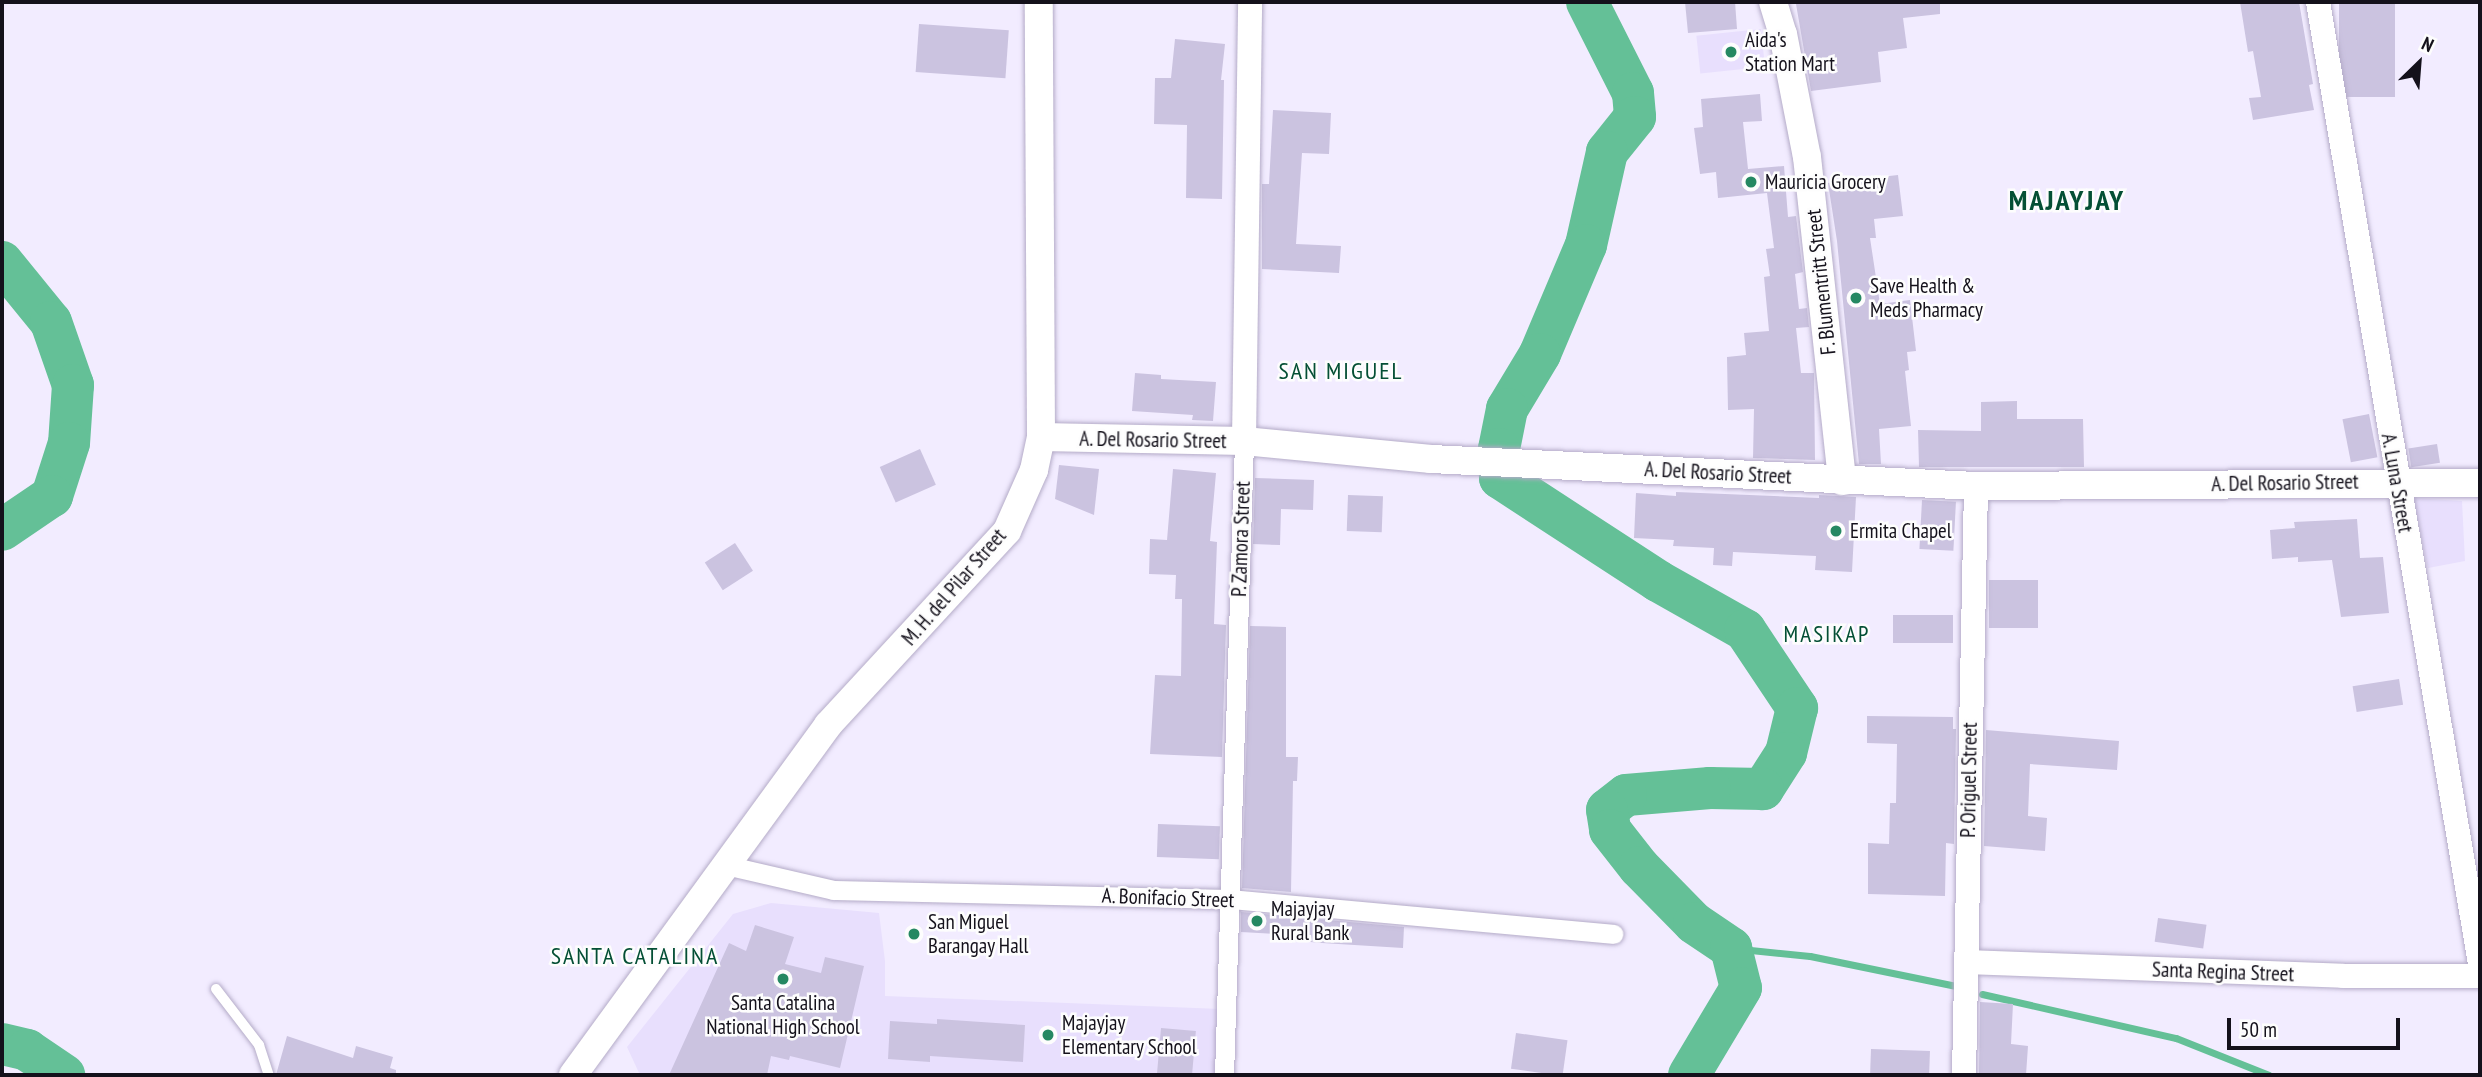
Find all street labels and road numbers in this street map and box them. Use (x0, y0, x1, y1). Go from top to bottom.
street label: F. Blumentritt Street (1801, 207, 1841, 357)
street label: A. Del Rosario Street (1078, 426, 1228, 454)
street label: A. Luna Street (2376, 431, 2418, 535)
street label: A. Del Rosario Street (1643, 457, 1793, 489)
street label: A. Del Rosario Street (2210, 469, 2360, 497)
street label: P. Zamora Street (1226, 480, 1256, 598)
street label: M. H. del Pilar Street (896, 522, 1012, 652)
street label: P. Origuel Street (1955, 721, 1983, 839)
street label: A. Bonifacio Street (1101, 883, 1235, 913)
street label: Santa Regina Street (2152, 957, 2294, 987)

